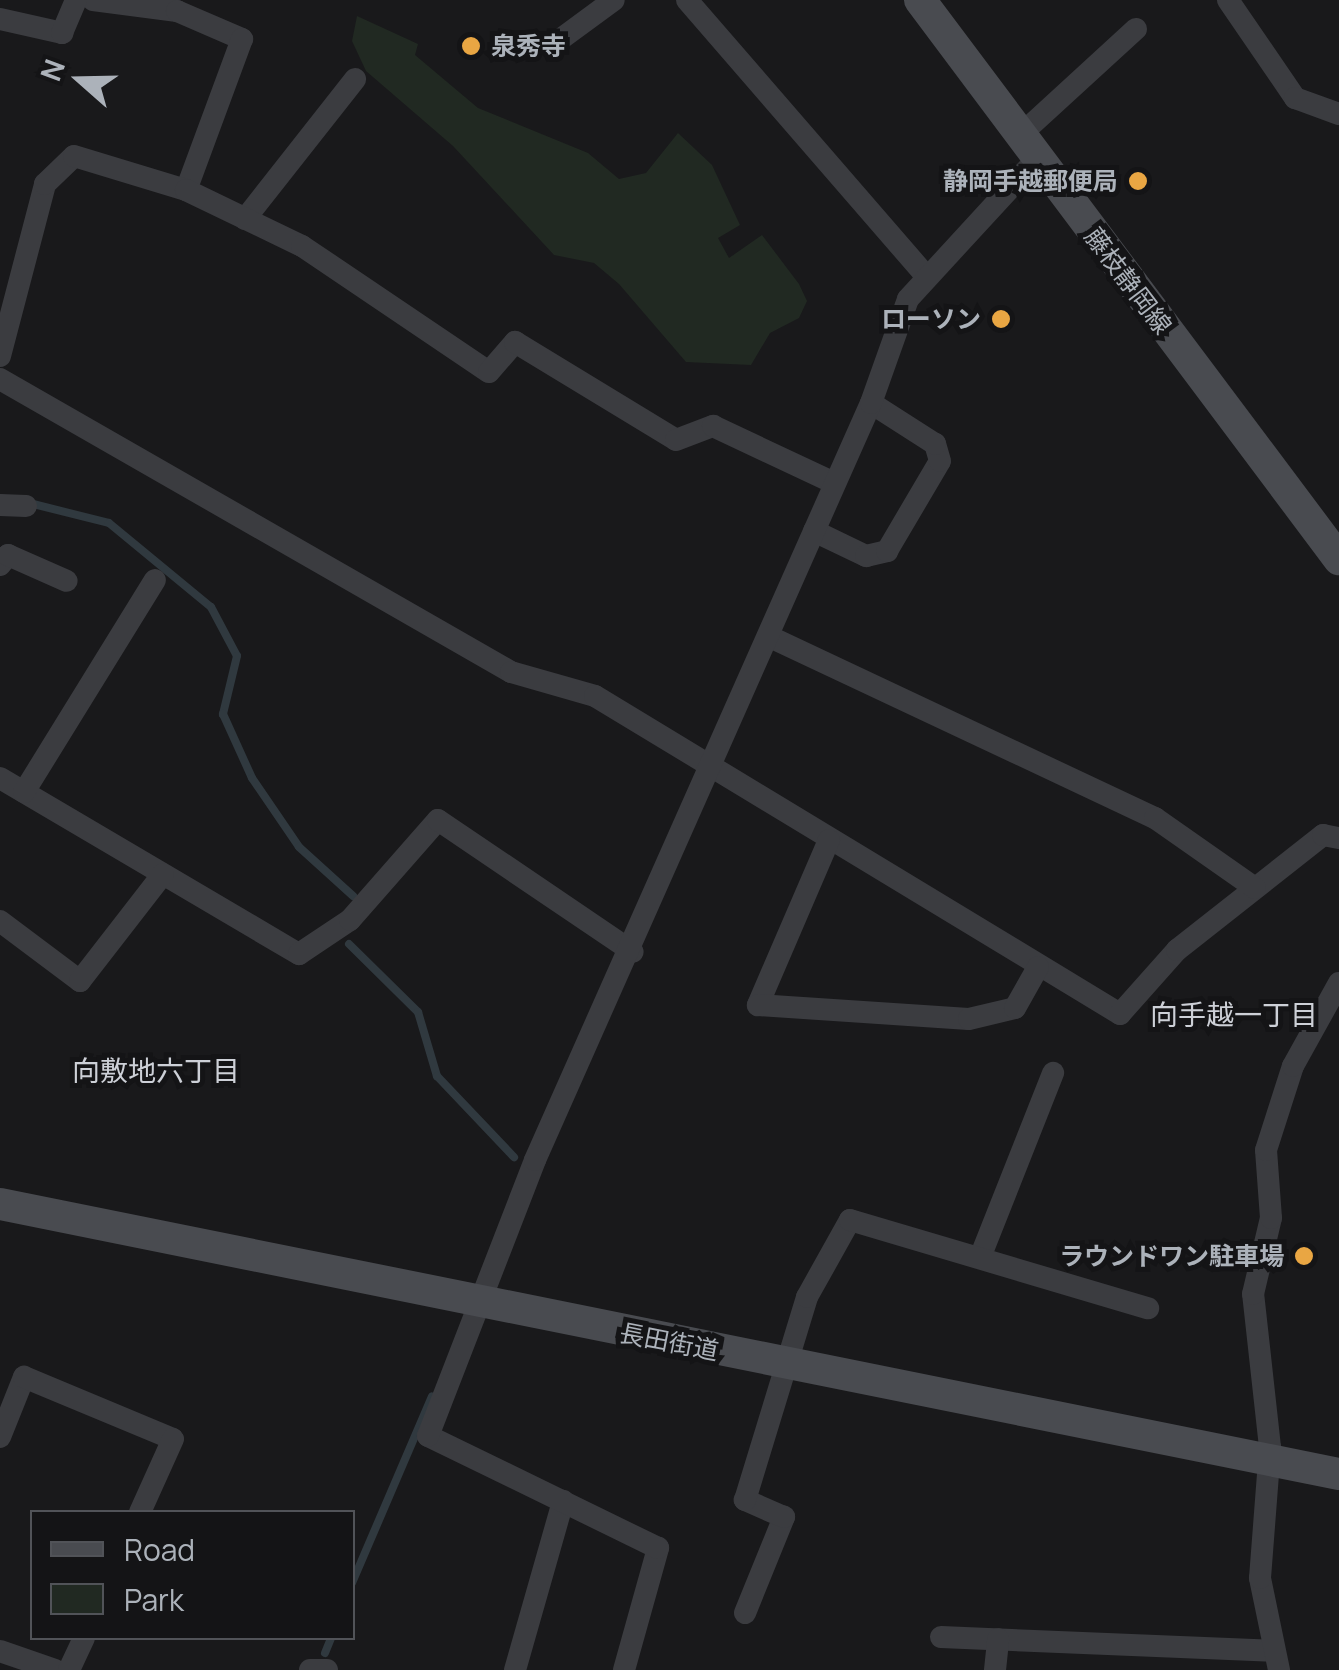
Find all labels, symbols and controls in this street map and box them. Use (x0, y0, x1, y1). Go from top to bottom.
north arrow (30, 30, 130, 130)
place label: 泉秀寺 (491, 31, 566, 61)
marker: 泉秀寺 (460, 35, 482, 57)
text: N (31, 54, 73, 86)
place label: 静岡手越郵便局 (943, 166, 1118, 196)
marker: 静岡手越郵便局 (1127, 170, 1149, 192)
street label: 藤枝静岡線 (1078, 222, 1178, 340)
place label: ローソン (881, 304, 981, 334)
marker: ローソン (990, 308, 1012, 330)
district label: 向手越一丁目 (1150, 997, 1318, 1031)
district label: 向敷地六丁目 (72, 1053, 240, 1087)
place label: ラウンドワン駐車場 (1059, 1241, 1284, 1271)
marker: ラウンドワン駐車場 (1293, 1245, 1315, 1267)
street label: 長田街道 (617, 1318, 721, 1366)
legend (30, 1510, 355, 1640)
text: Road (124, 1529, 195, 1570)
text: Park (124, 1579, 184, 1620)

